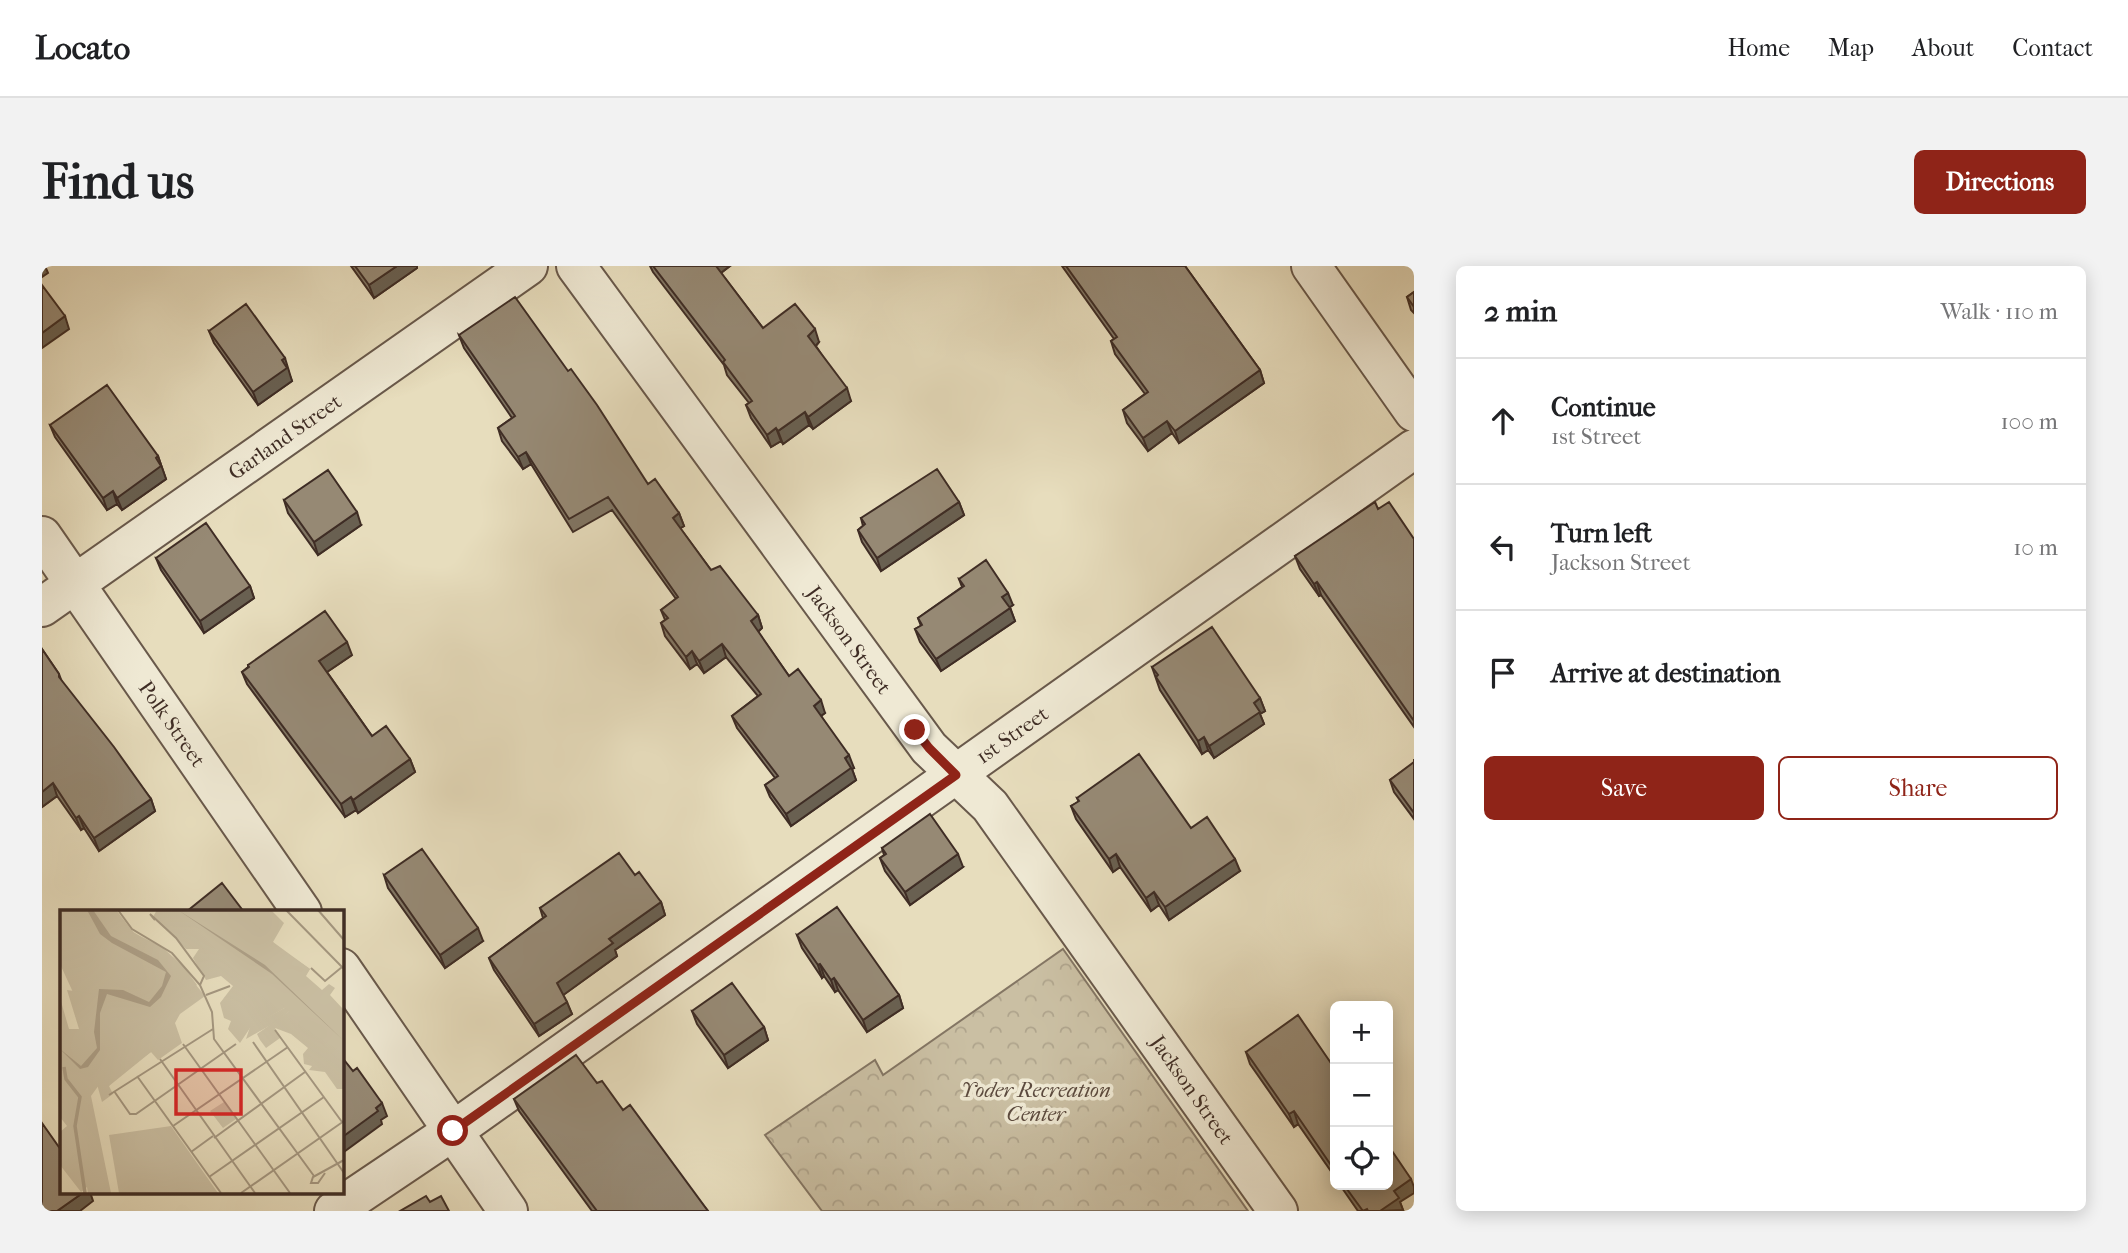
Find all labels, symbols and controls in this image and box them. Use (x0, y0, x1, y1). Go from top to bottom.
text: Locato (35, 29, 130, 68)
text: Home (1728, 34, 1790, 62)
text: Map (1828, 34, 1874, 62)
text: About (1912, 34, 1974, 62)
text: Contact (2012, 34, 2093, 62)
button: Directions (1914, 150, 2086, 214)
text: Find us (42, 153, 194, 211)
text: 2 min (1484, 294, 1557, 329)
text: Walk · 110 m (1941, 298, 2058, 325)
street label: Garland Street (224, 389, 346, 485)
text: Continue (1551, 392, 1656, 423)
icon: ahead (1484, 402, 1522, 440)
text: 100 m (2000, 408, 2058, 435)
text: 1st Street (1551, 423, 1642, 450)
text: Turn left (1551, 518, 1652, 549)
icon: left (1484, 528, 1522, 566)
text: 10 m (2013, 534, 2058, 561)
text: Jackson Street (1551, 549, 1691, 576)
street label: Jackson Street (801, 580, 896, 699)
icon: arrive (1484, 654, 1522, 692)
text: Arrive at destination (1551, 658, 1781, 689)
street label: Polk Street (134, 676, 211, 772)
street label: 1st Street (971, 701, 1053, 769)
route end (899, 714, 930, 745)
button: Save (1484, 756, 1764, 820)
button: Share (1778, 756, 2058, 820)
inset map (60, 910, 343, 1194)
map controls (1330, 1001, 1393, 1190)
button: + (1330, 1001, 1393, 1064)
street label: Jackson Street (1144, 1029, 1239, 1150)
button: − (1330, 1064, 1393, 1127)
park label: Yoder Recreation Center (961, 1078, 1111, 1126)
route start (437, 1115, 468, 1146)
button: locate (1330, 1127, 1393, 1190)

